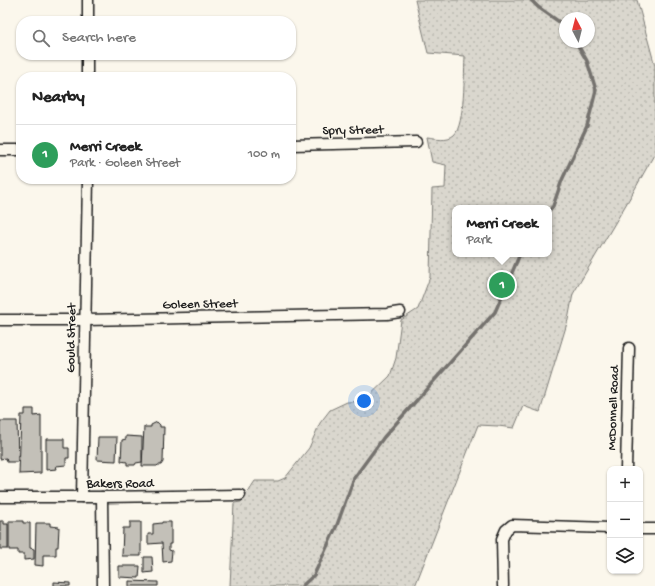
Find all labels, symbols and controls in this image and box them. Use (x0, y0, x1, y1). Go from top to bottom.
north arrow (559, 12, 595, 48)
search box (16, 16, 296, 60)
icon: search (30, 27, 52, 49)
text: Search here (62, 29, 136, 47)
text: Nearby (32, 88, 85, 108)
street label: Spry Street (322, 123, 385, 139)
text: Merri Creek (70, 138, 141, 156)
text: 1 (42, 147, 48, 162)
text: 100 m (248, 147, 280, 162)
text: Park · Goleen Street (70, 156, 180, 171)
popup (452, 205, 552, 257)
text: Merri Creek (466, 215, 538, 233)
text: Park (466, 233, 491, 248)
pin: 1 (489, 270, 515, 300)
street label: Goleen Street (162, 297, 239, 313)
street label: Gould Street (64, 302, 80, 373)
street label: McDonnell Road (605, 364, 623, 451)
your location (354, 391, 374, 411)
map controls (607, 466, 643, 574)
button: + (607, 466, 643, 502)
street label: Bakers Road (85, 477, 155, 492)
button: − (607, 502, 643, 538)
button: layers (607, 538, 643, 574)

